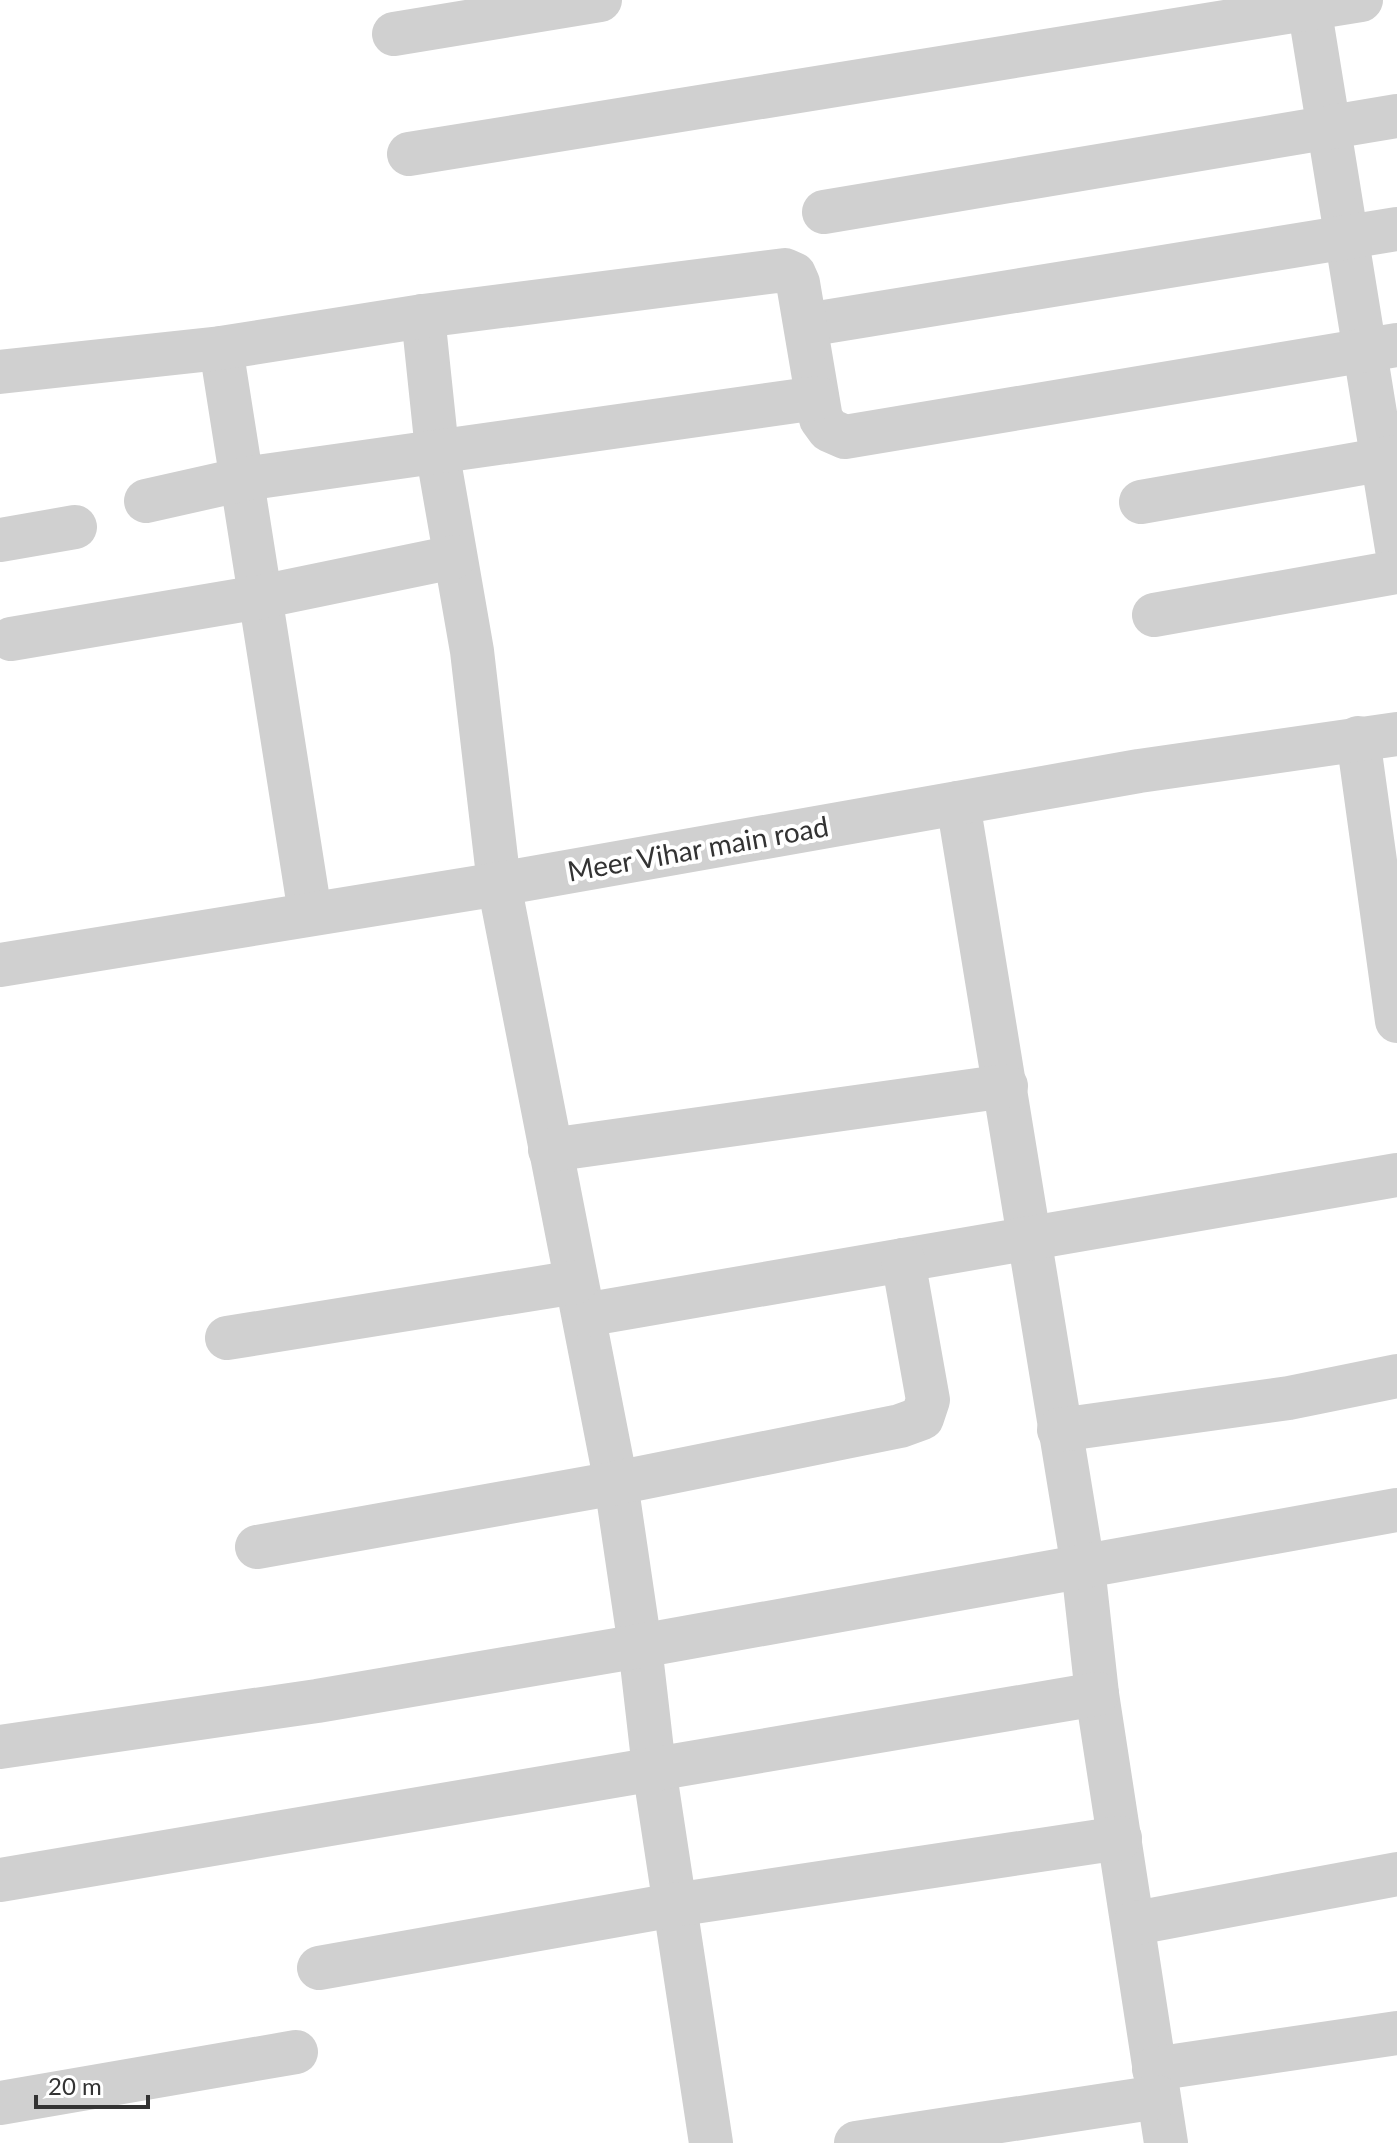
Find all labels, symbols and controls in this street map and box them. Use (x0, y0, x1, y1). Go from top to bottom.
street label: Meer Vihar main road (565, 808, 831, 888)
scale bar (36, 2059, 148, 2109)
text: 20 m (48, 2071, 102, 2100)

